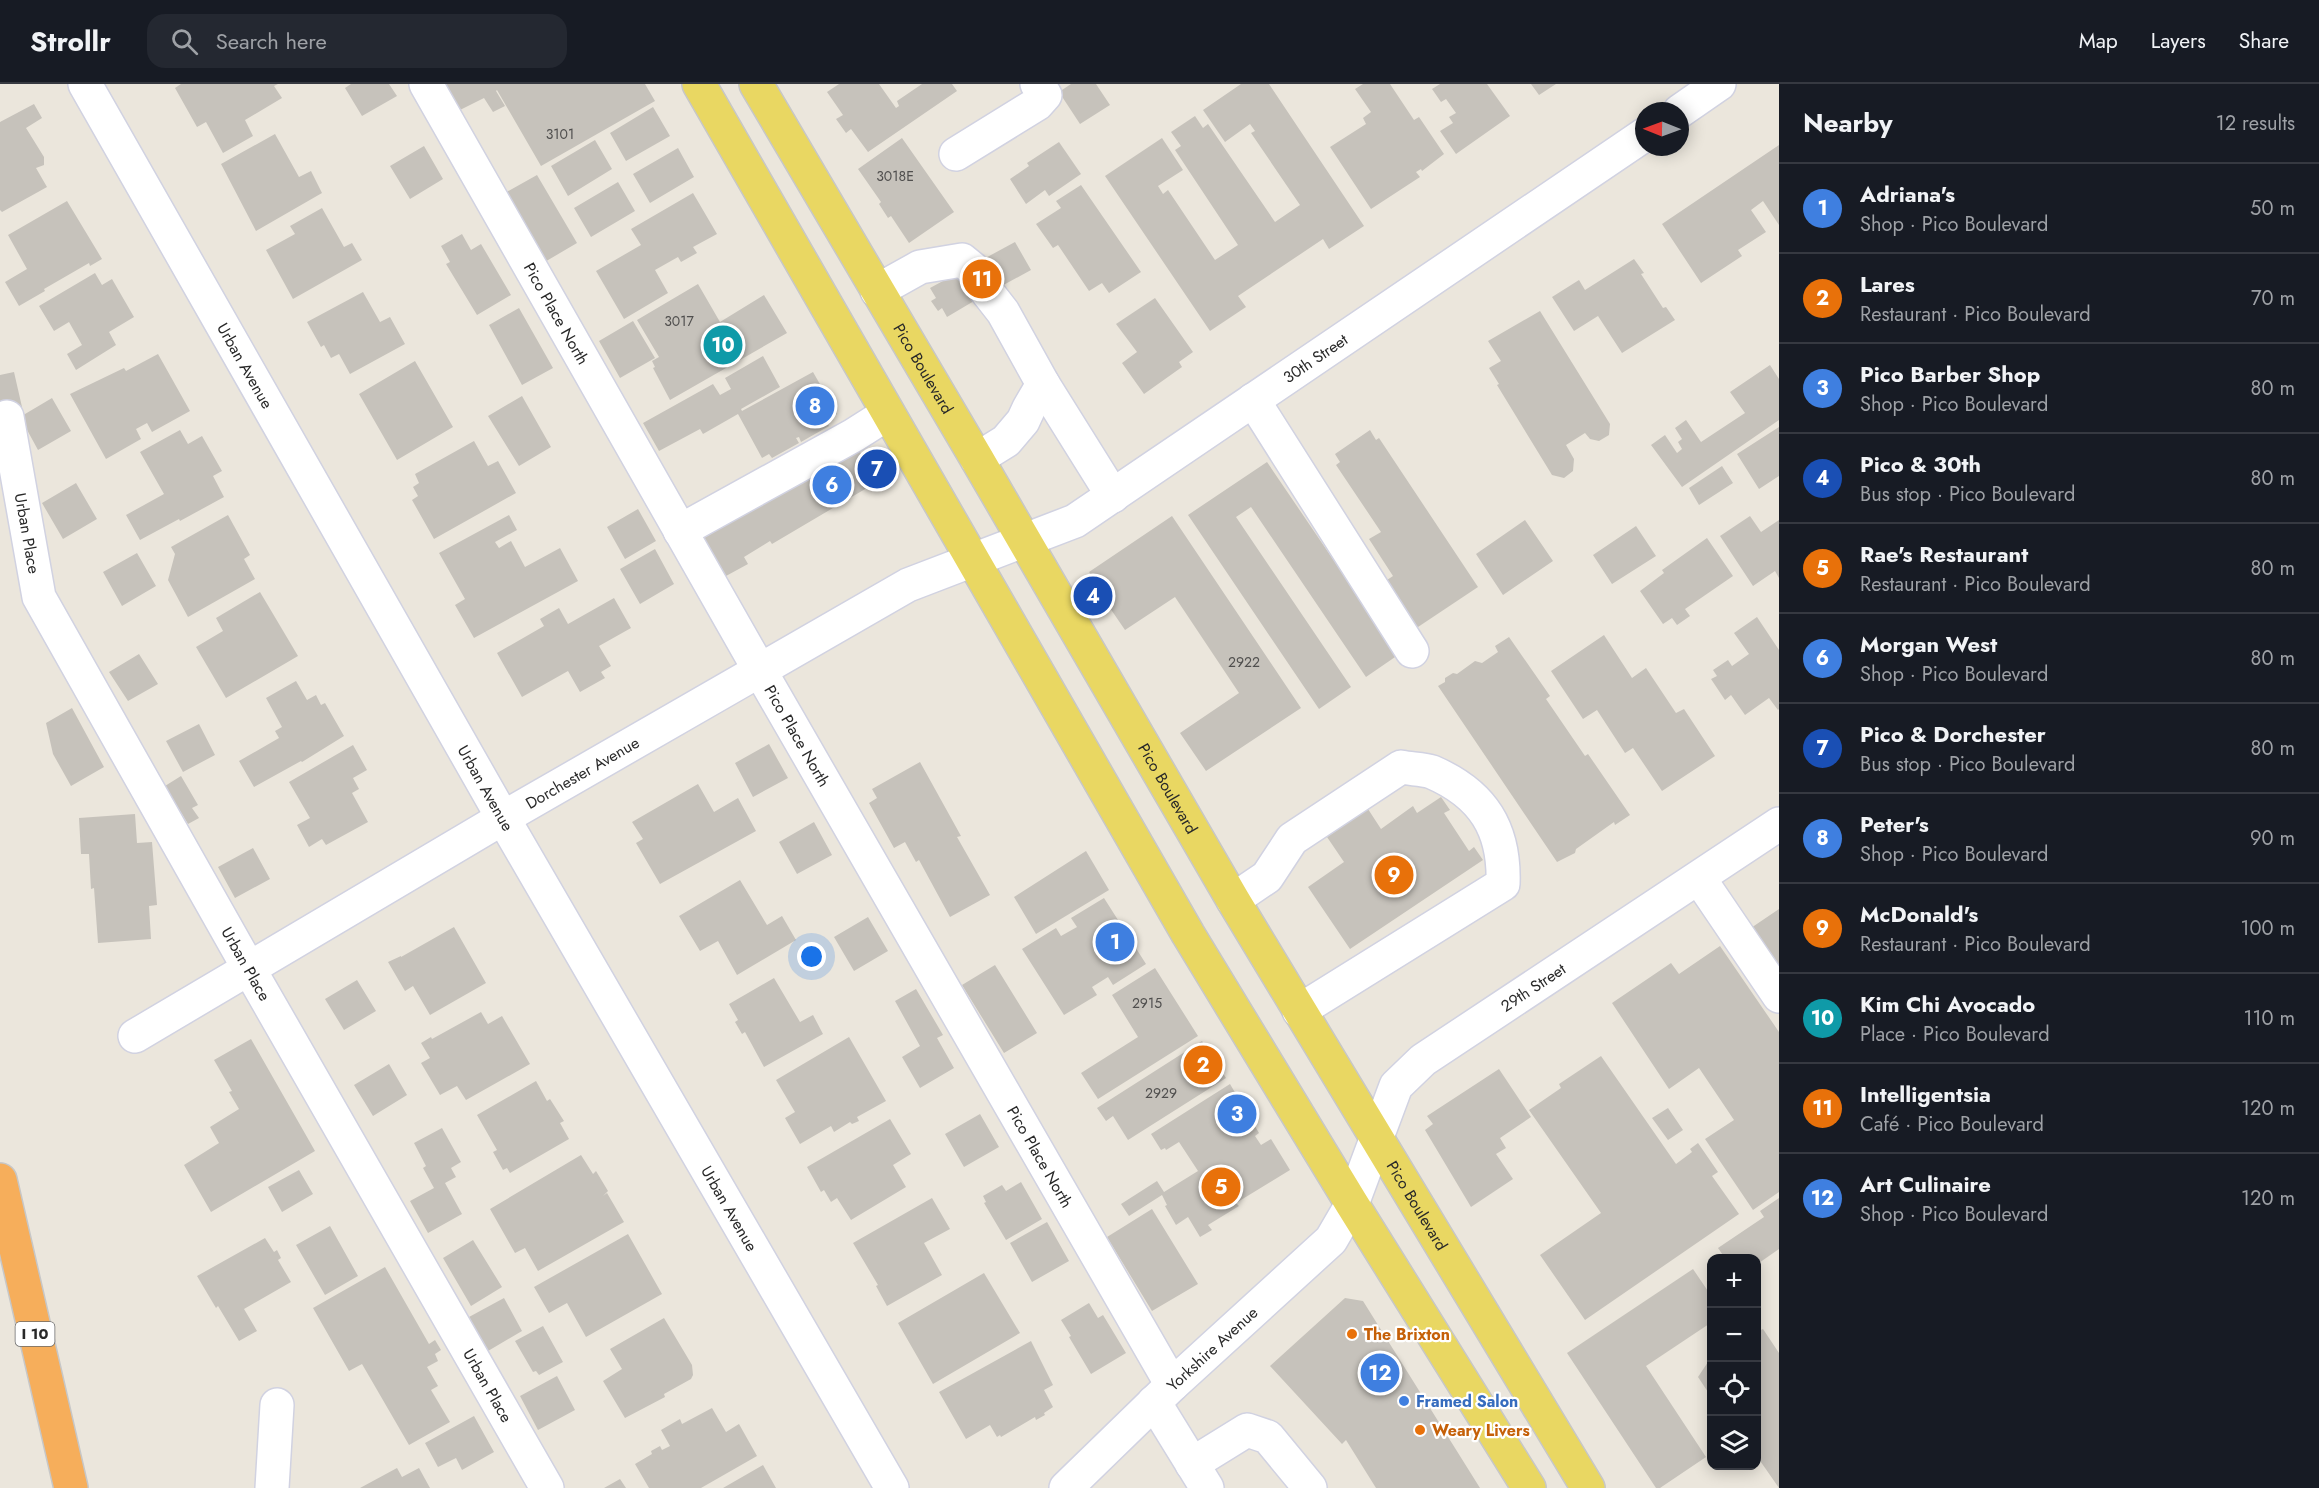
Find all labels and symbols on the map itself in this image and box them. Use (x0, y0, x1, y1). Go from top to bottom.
north arrow (1635, 102, 1689, 156)
house number: 3101 (546, 124, 574, 144)
house number: 3018E (876, 166, 914, 186)
pin: 11 (962, 256, 1002, 302)
street label: Pico Place North (518, 258, 594, 369)
house number: 3017 (664, 311, 694, 331)
street label: Urban Avenue (211, 319, 279, 413)
street label: Pico Boulevard (887, 319, 959, 418)
pin: 10 (704, 322, 742, 368)
street label: 30th Street (1279, 328, 1352, 389)
pin: 8 (796, 384, 834, 428)
pin: 7 (858, 446, 896, 492)
pin: 6 (812, 462, 852, 508)
street label: Urban Place (9, 491, 46, 575)
pin: 4 (1074, 574, 1112, 618)
house number: 2922 (1228, 652, 1260, 672)
street label: Pico Place North (759, 681, 835, 791)
street label: Dorchester Avenue (521, 731, 644, 815)
street label: Pico Boulevard (1132, 739, 1203, 838)
street label: Urban Avenue (452, 741, 519, 835)
pin: 9 (1374, 852, 1414, 898)
pin: 1 (1096, 920, 1134, 964)
street label: Urban Place (216, 923, 276, 1005)
your location (797, 942, 826, 971)
street label: 29th Street (1496, 958, 1570, 1017)
house number: 2915 (1132, 993, 1162, 1013)
pin: 2 (1184, 1042, 1222, 1088)
house number: 2929 (1145, 1083, 1177, 1103)
pin: 3 (1218, 1092, 1256, 1136)
street label: Pico Place North (1001, 1102, 1078, 1212)
street label: Pico Boulevard (1381, 1156, 1453, 1255)
street label: Urban Avenue (695, 1162, 763, 1256)
pin: 5 (1202, 1164, 1240, 1210)
street label: Yorkshire Avenue (1162, 1301, 1263, 1396)
road number: I 10 (15, 1322, 54, 1346)
place label: The Brixton (1364, 1323, 1450, 1346)
marker: The Brixton (1345, 1327, 1359, 1341)
street label: Urban Place (457, 1344, 518, 1427)
pin: 12 (1360, 1350, 1400, 1396)
place label: Framed Salon (1416, 1390, 1518, 1413)
marker: Framed Salon (1397, 1394, 1411, 1408)
place label: Weary Livers (1432, 1419, 1530, 1442)
marker: Weary Livers (1413, 1423, 1427, 1437)

